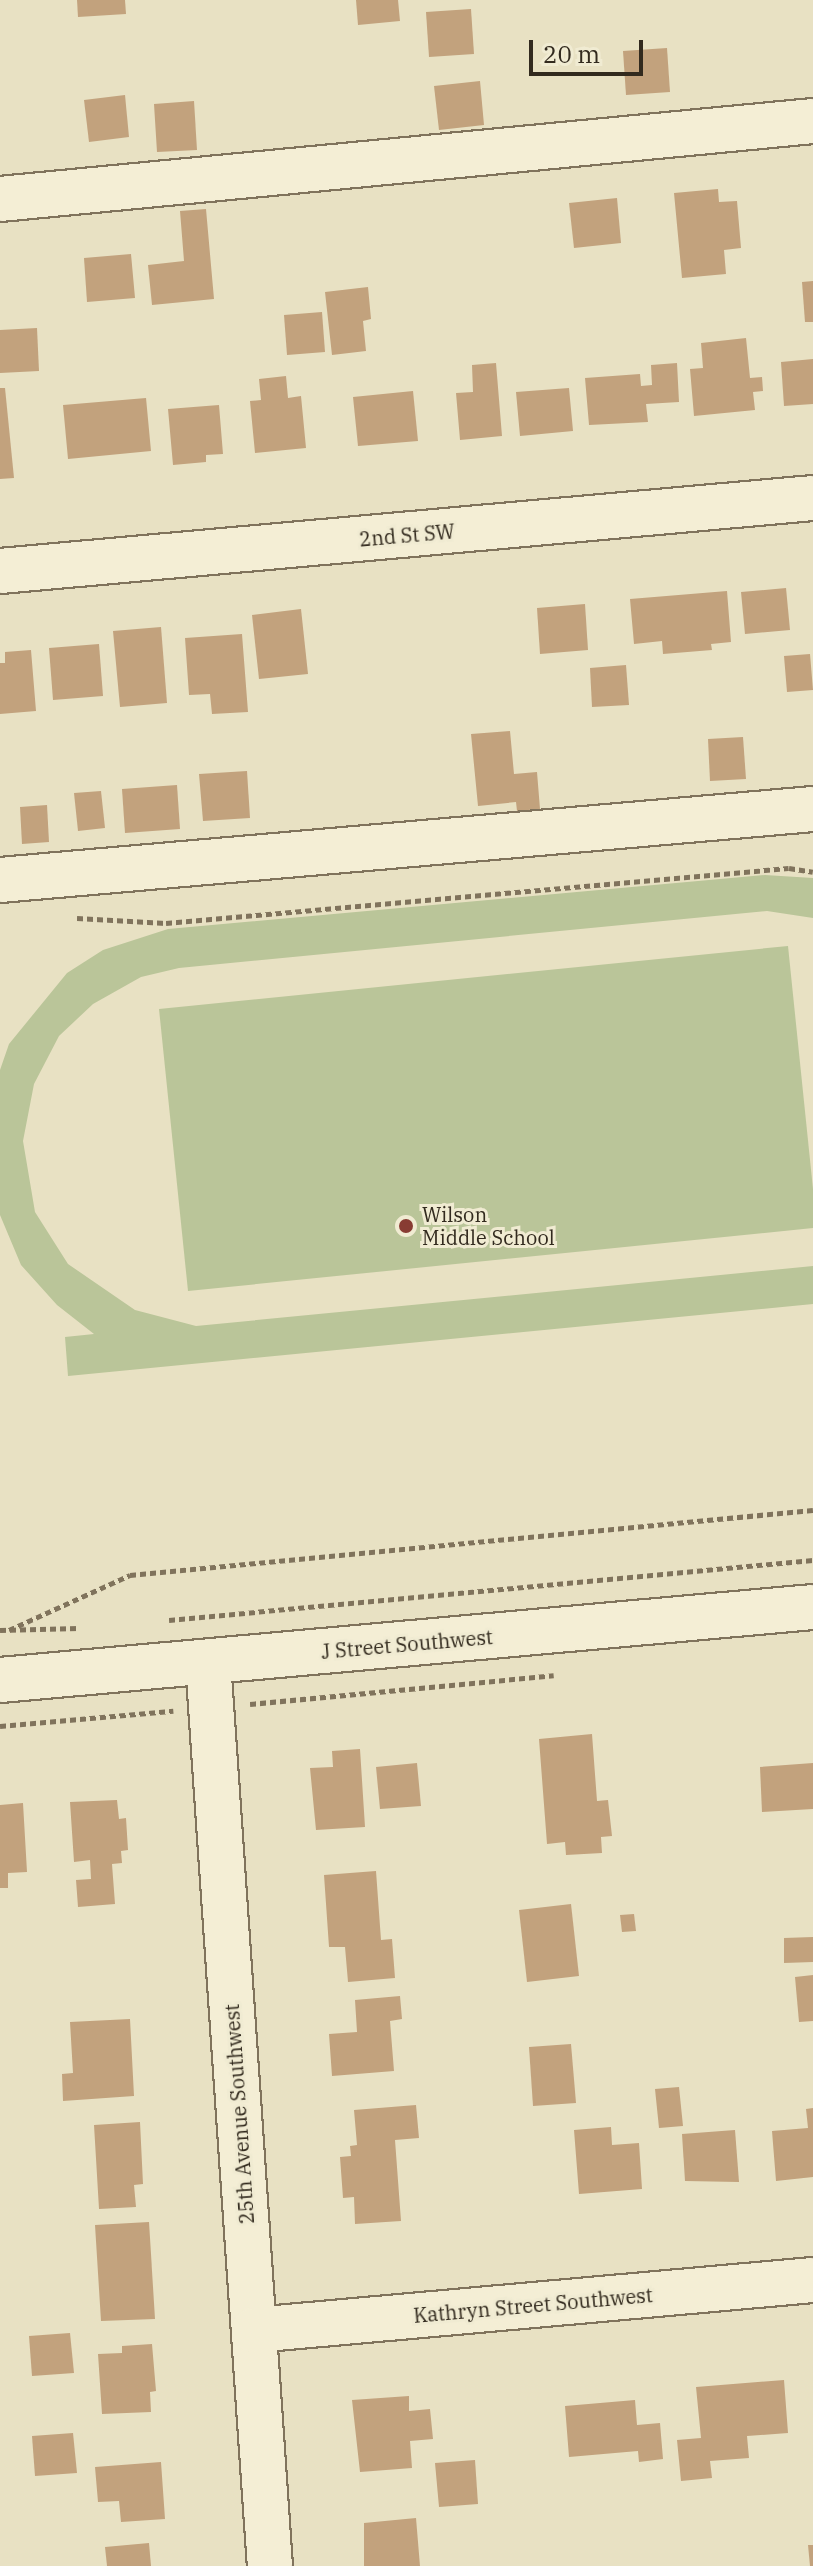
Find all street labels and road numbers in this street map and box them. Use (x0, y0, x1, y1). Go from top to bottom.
street label: 2nd St SW (358, 519, 456, 551)
street label: J Street Southwest (320, 1625, 494, 1663)
street label: 25th Avenue Southwest (219, 2003, 259, 2225)
street label: Kathryn Street Southwest (412, 2283, 654, 2327)

